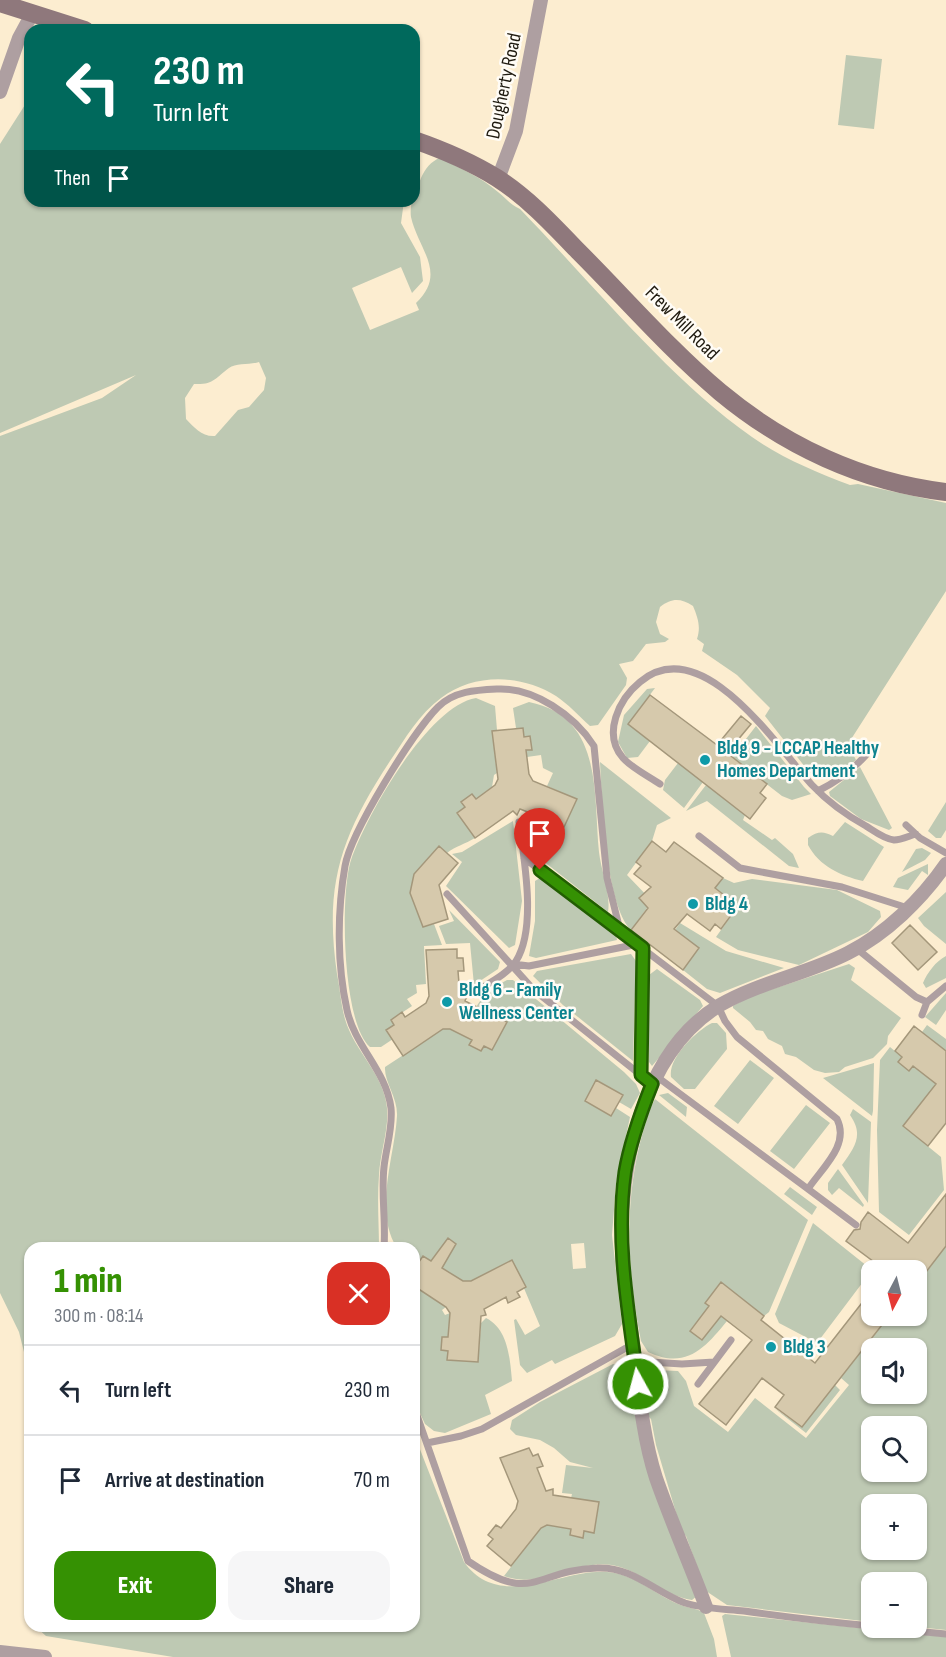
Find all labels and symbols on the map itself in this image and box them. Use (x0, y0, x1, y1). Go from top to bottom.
street label: Dougherty Road (481, 31, 527, 141)
street label: Frew Mill Road (640, 281, 724, 365)
place label: Bldg 9 - LCCAP Healthy Homes Department (717, 736, 880, 783)
marker: Bldg 9 - LCCAP Healthy Homes Department (698, 753, 712, 767)
pin (514, 808, 565, 870)
place label: Bldg 4 (705, 892, 748, 916)
marker: Bldg 4 (686, 897, 700, 911)
place label: Bldg 6 - Family Wellness Center (459, 978, 574, 1025)
marker: Bldg 6 - Family Wellness Center (440, 995, 454, 1009)
north arrow (861, 1260, 927, 1326)
place label: Bldg 3 (783, 1335, 826, 1359)
marker: Bldg 3 (764, 1340, 778, 1354)
position arrow (606, 1352, 670, 1416)

